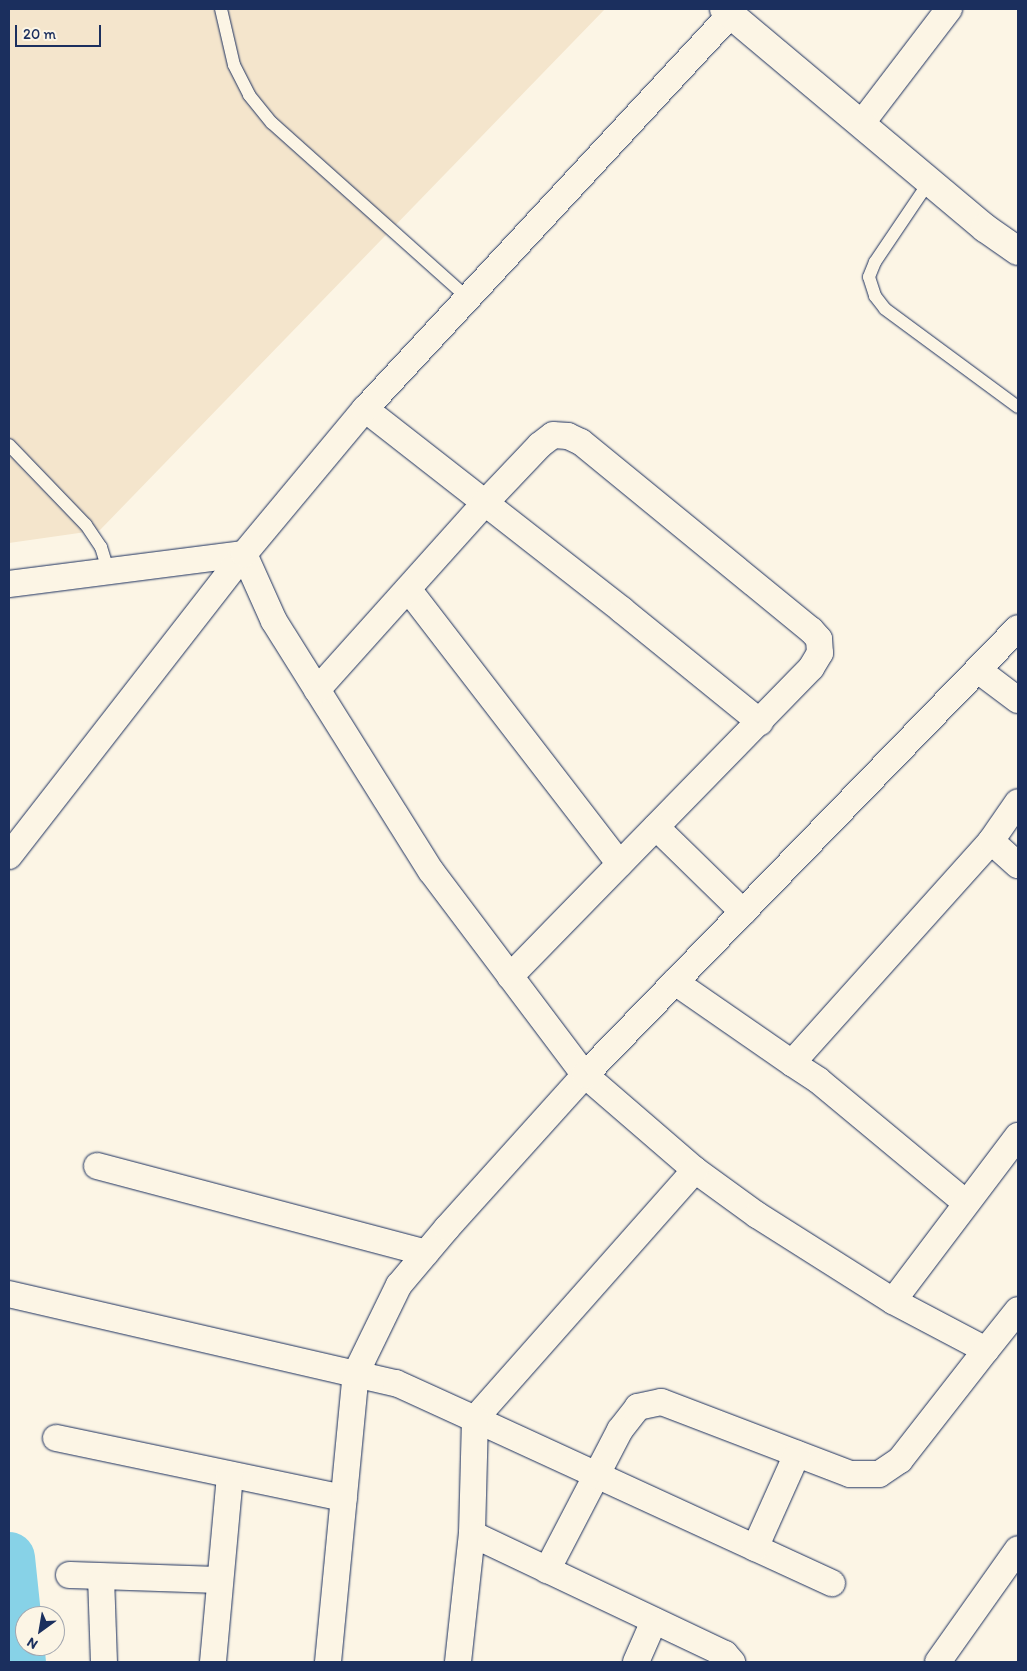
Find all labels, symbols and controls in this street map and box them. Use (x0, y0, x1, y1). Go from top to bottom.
scale bar (18, 15, 104, 47)
text: 20 m (23, 25, 56, 43)
north arrow (15, 1606, 65, 1656)
text: N (24, 1634, 41, 1653)

